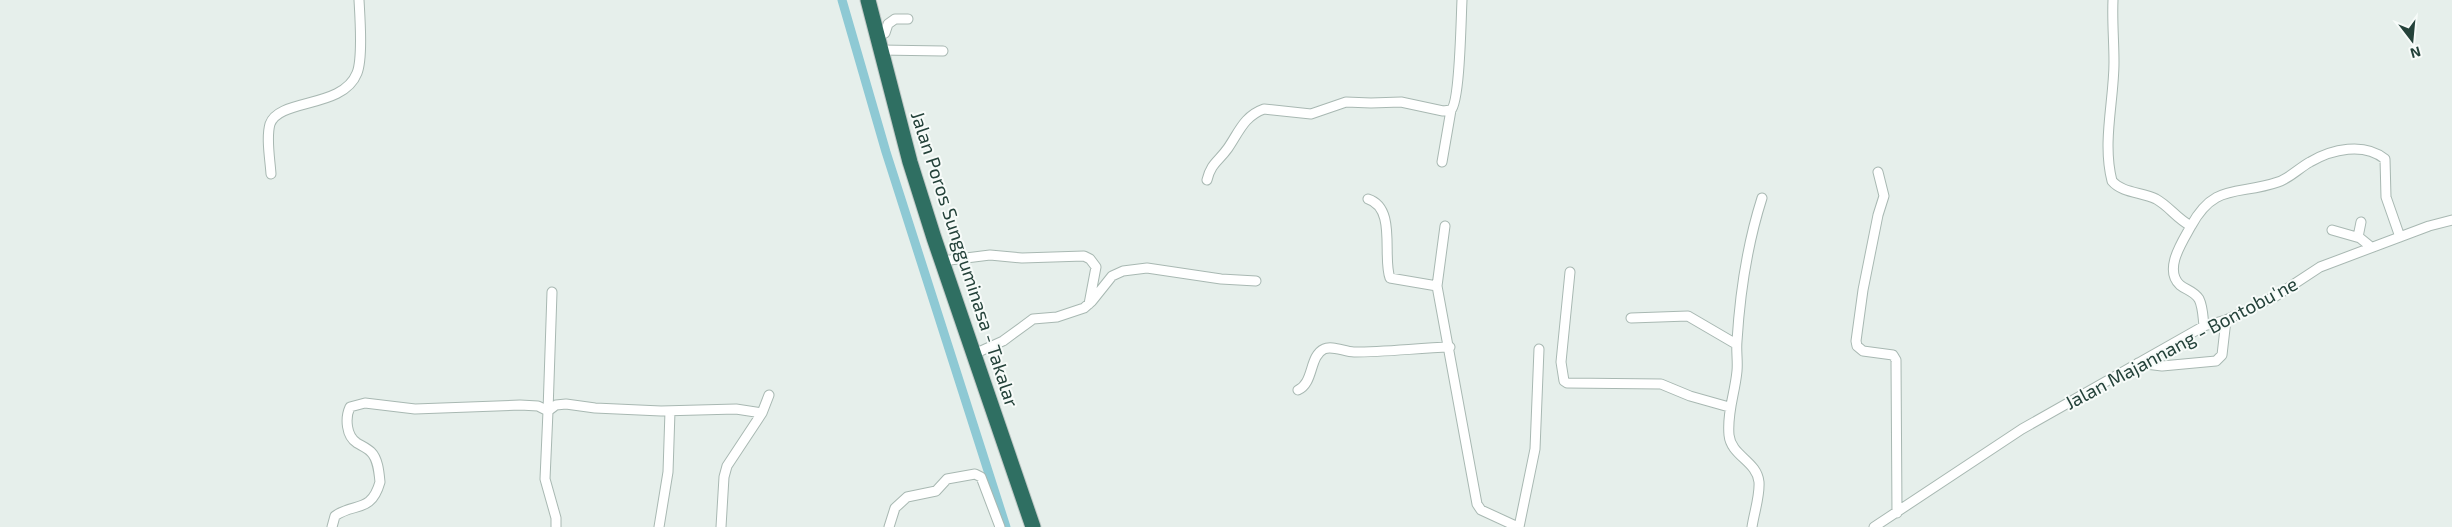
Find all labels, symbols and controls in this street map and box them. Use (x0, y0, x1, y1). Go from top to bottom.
north arrow (2387, 15, 2437, 65)
text: N (2409, 43, 2423, 63)
street label: Jalan Poros Sungguminasa - Takalar (907, 108, 1024, 410)
street label: Jalan Majannang - Bontobu'ne (2061, 271, 2301, 414)

